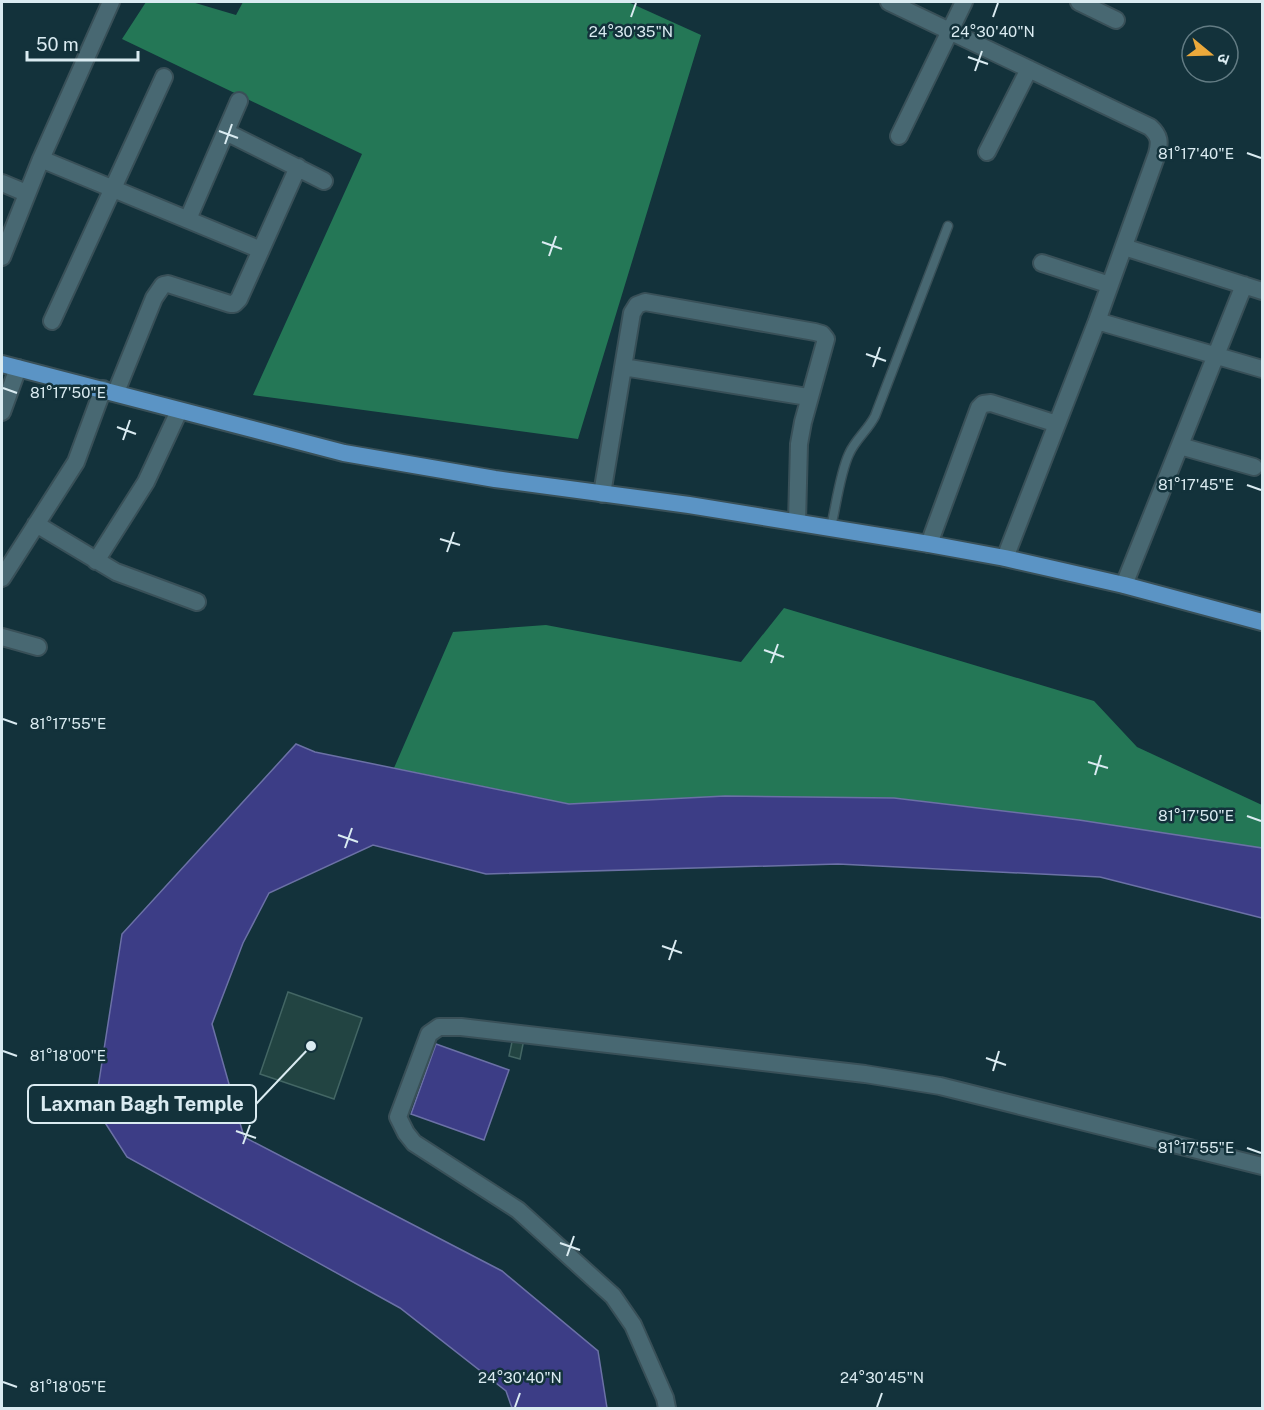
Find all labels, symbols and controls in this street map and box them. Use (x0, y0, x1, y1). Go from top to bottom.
text: 24°30'35"N (589, 23, 673, 40)
text: 24°30'40"N (951, 23, 1035, 40)
scale bar (27, 24, 138, 62)
north arrow (1180, 24, 1240, 84)
text: 50 m (36, 34, 79, 55)
text: उ (1213, 51, 1234, 67)
text: 81°17'40"E (1158, 145, 1234, 162)
text: 81°17'50"E (30, 384, 106, 401)
text: 81°17'45"E (1158, 476, 1234, 493)
text: 81°17'55"E (30, 715, 106, 732)
text: 81°17'50"E (1158, 807, 1234, 824)
text: 81°18'00"E (30, 1047, 106, 1064)
callout: Laxman Bagh Temple (28, 1085, 256, 1123)
text: Laxman Bagh Temple (40, 1092, 244, 1116)
text: 81°17'55"E (1158, 1139, 1234, 1156)
text: 24°30'40"N (478, 1369, 562, 1386)
text: 24°30'45"N (840, 1369, 924, 1386)
text: 81°18'05"E (30, 1378, 106, 1395)

